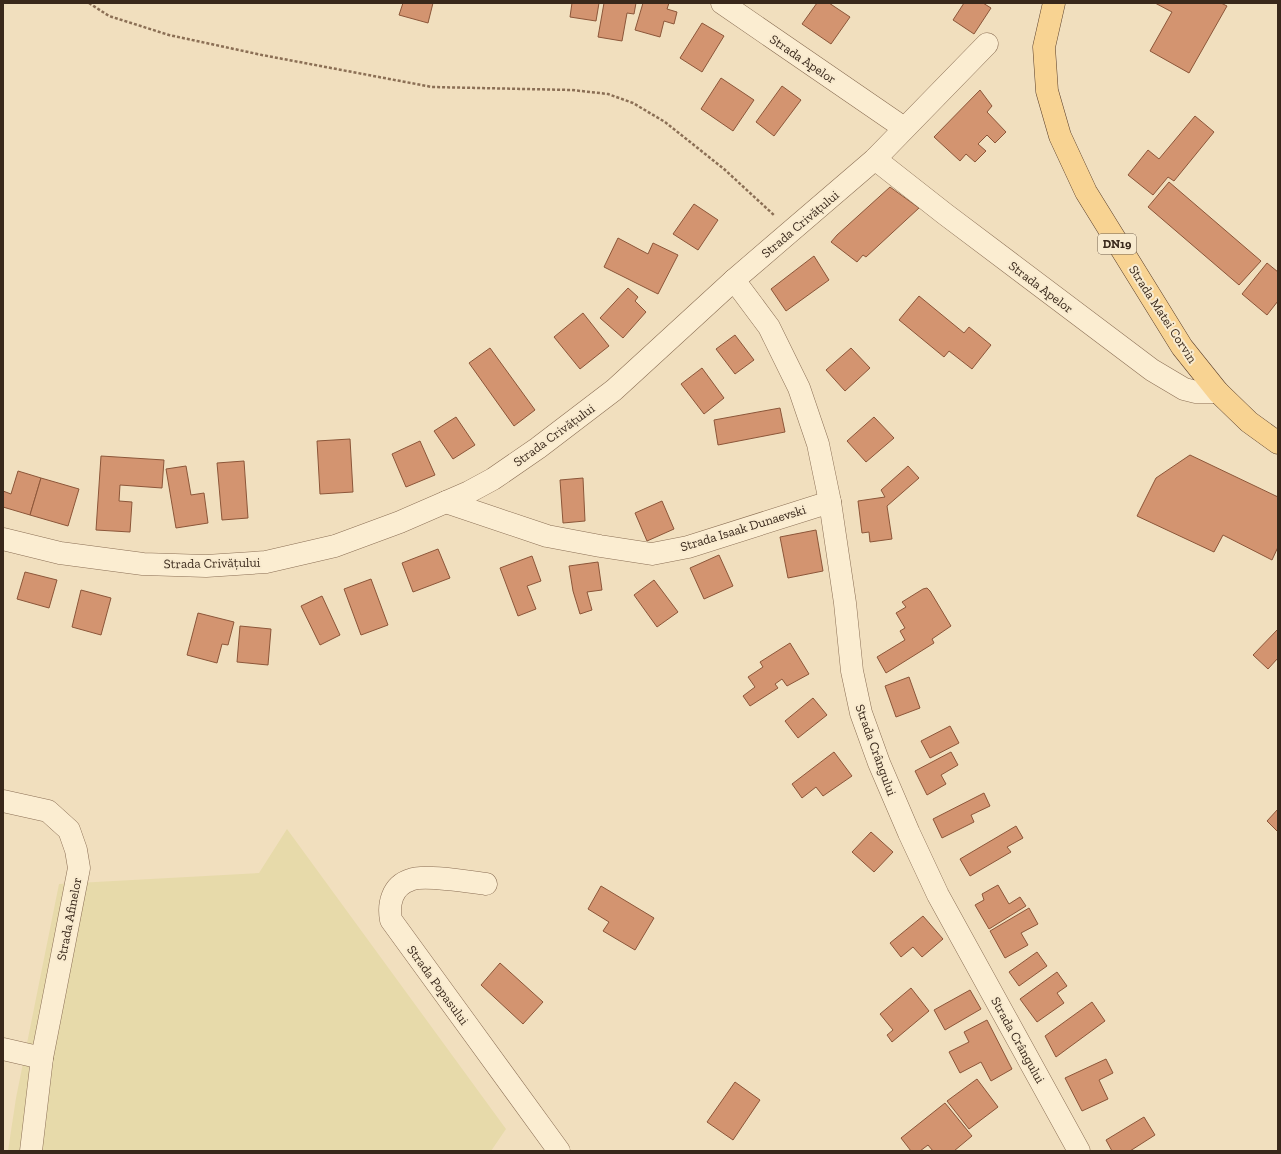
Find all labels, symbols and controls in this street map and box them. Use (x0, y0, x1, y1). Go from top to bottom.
street label: Strada Apelor (767, 31, 839, 87)
street label: Strada Crivățului (758, 187, 842, 261)
road number: DN19 (1098, 234, 1136, 254)
street label: Strada Apelor (1006, 258, 1076, 316)
street label: Strada Matei Corvin (1126, 262, 1200, 366)
street label: Strada Crivățului (511, 400, 598, 469)
street label: Strada Isaak Dunaevski (678, 502, 808, 554)
street label: Strada Crivățului (164, 555, 261, 571)
street label: Strada Crângului (852, 702, 900, 798)
street label: Strada Afinelor (54, 876, 84, 962)
street label: Strada Popasului (404, 942, 472, 1028)
street label: Strada Crângului (988, 994, 1048, 1086)

